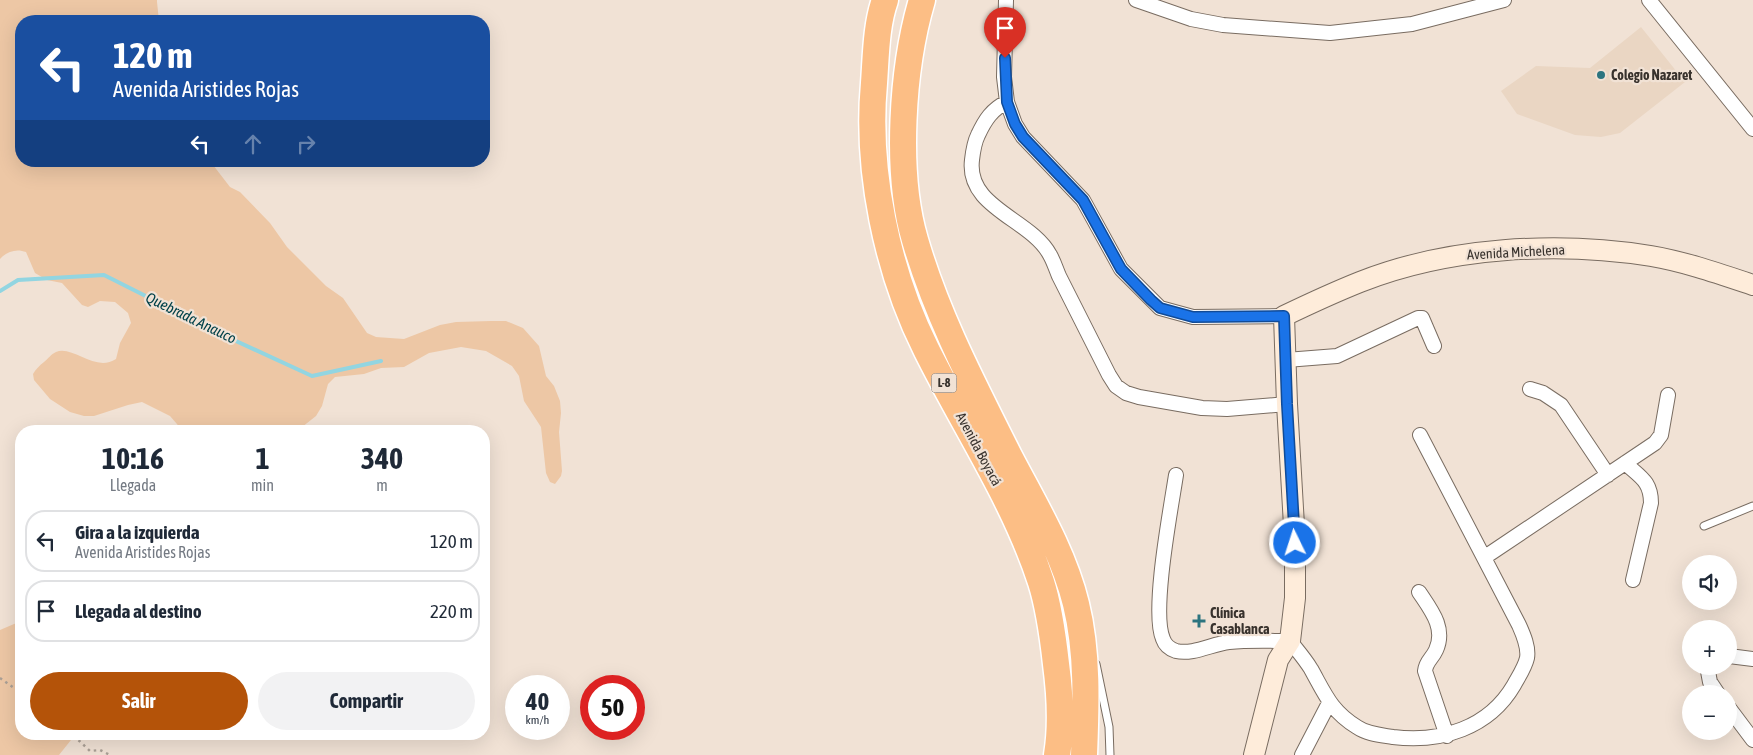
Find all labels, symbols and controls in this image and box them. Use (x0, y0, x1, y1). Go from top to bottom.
pin (984, 7, 1026, 58)
icon: arrive (991, 14, 1019, 42)
icon: left (30, 35, 95, 100)
text: 120 m (113, 35, 192, 75)
place label: Colegio Nazaret (1611, 67, 1692, 83)
marker: Colegio Nazaret (1595, 69, 1607, 81)
text: Avenida Aristides Rojas (113, 76, 299, 102)
icon: left (186, 130, 214, 158)
icon: ahead (239, 130, 267, 158)
icon: right (292, 130, 320, 158)
street label: Avenida Michelena (1467, 241, 1565, 263)
water label: Quebrada Anauco (143, 288, 239, 347)
road number: L-8 (932, 373, 956, 392)
street label: Avenida Boyacá (953, 410, 1005, 488)
text: 10:16 (102, 441, 164, 475)
text: 1 (255, 441, 270, 475)
text: 340 (361, 441, 403, 475)
text: Llegada (110, 476, 156, 494)
text: min (251, 476, 274, 494)
text: m (376, 476, 388, 494)
position arrow (1268, 516, 1320, 568)
text: Gira a la izquierda (75, 521, 200, 543)
icon: left (32, 527, 60, 555)
text: 120 m (430, 530, 473, 552)
text: Avenida Aristides Rojas (75, 543, 210, 561)
map controls (1682, 555, 1737, 740)
button: sound (1682, 555, 1737, 610)
icon: arrive (32, 597, 60, 625)
text: Llegada al destino (75, 600, 202, 622)
text: 220 m (430, 600, 473, 622)
place label: Clínica Casablanca (1210, 605, 1270, 637)
marker: Clínica Casablanca (1192, 614, 1206, 628)
button: + (1682, 620, 1737, 675)
button: Salir (30, 672, 248, 730)
button: Compartir (258, 672, 475, 730)
speed limit sign: 50 (580, 675, 645, 740)
button: − (1682, 685, 1737, 740)
text: 40 (526, 687, 549, 715)
text: km/h (526, 713, 549, 727)

